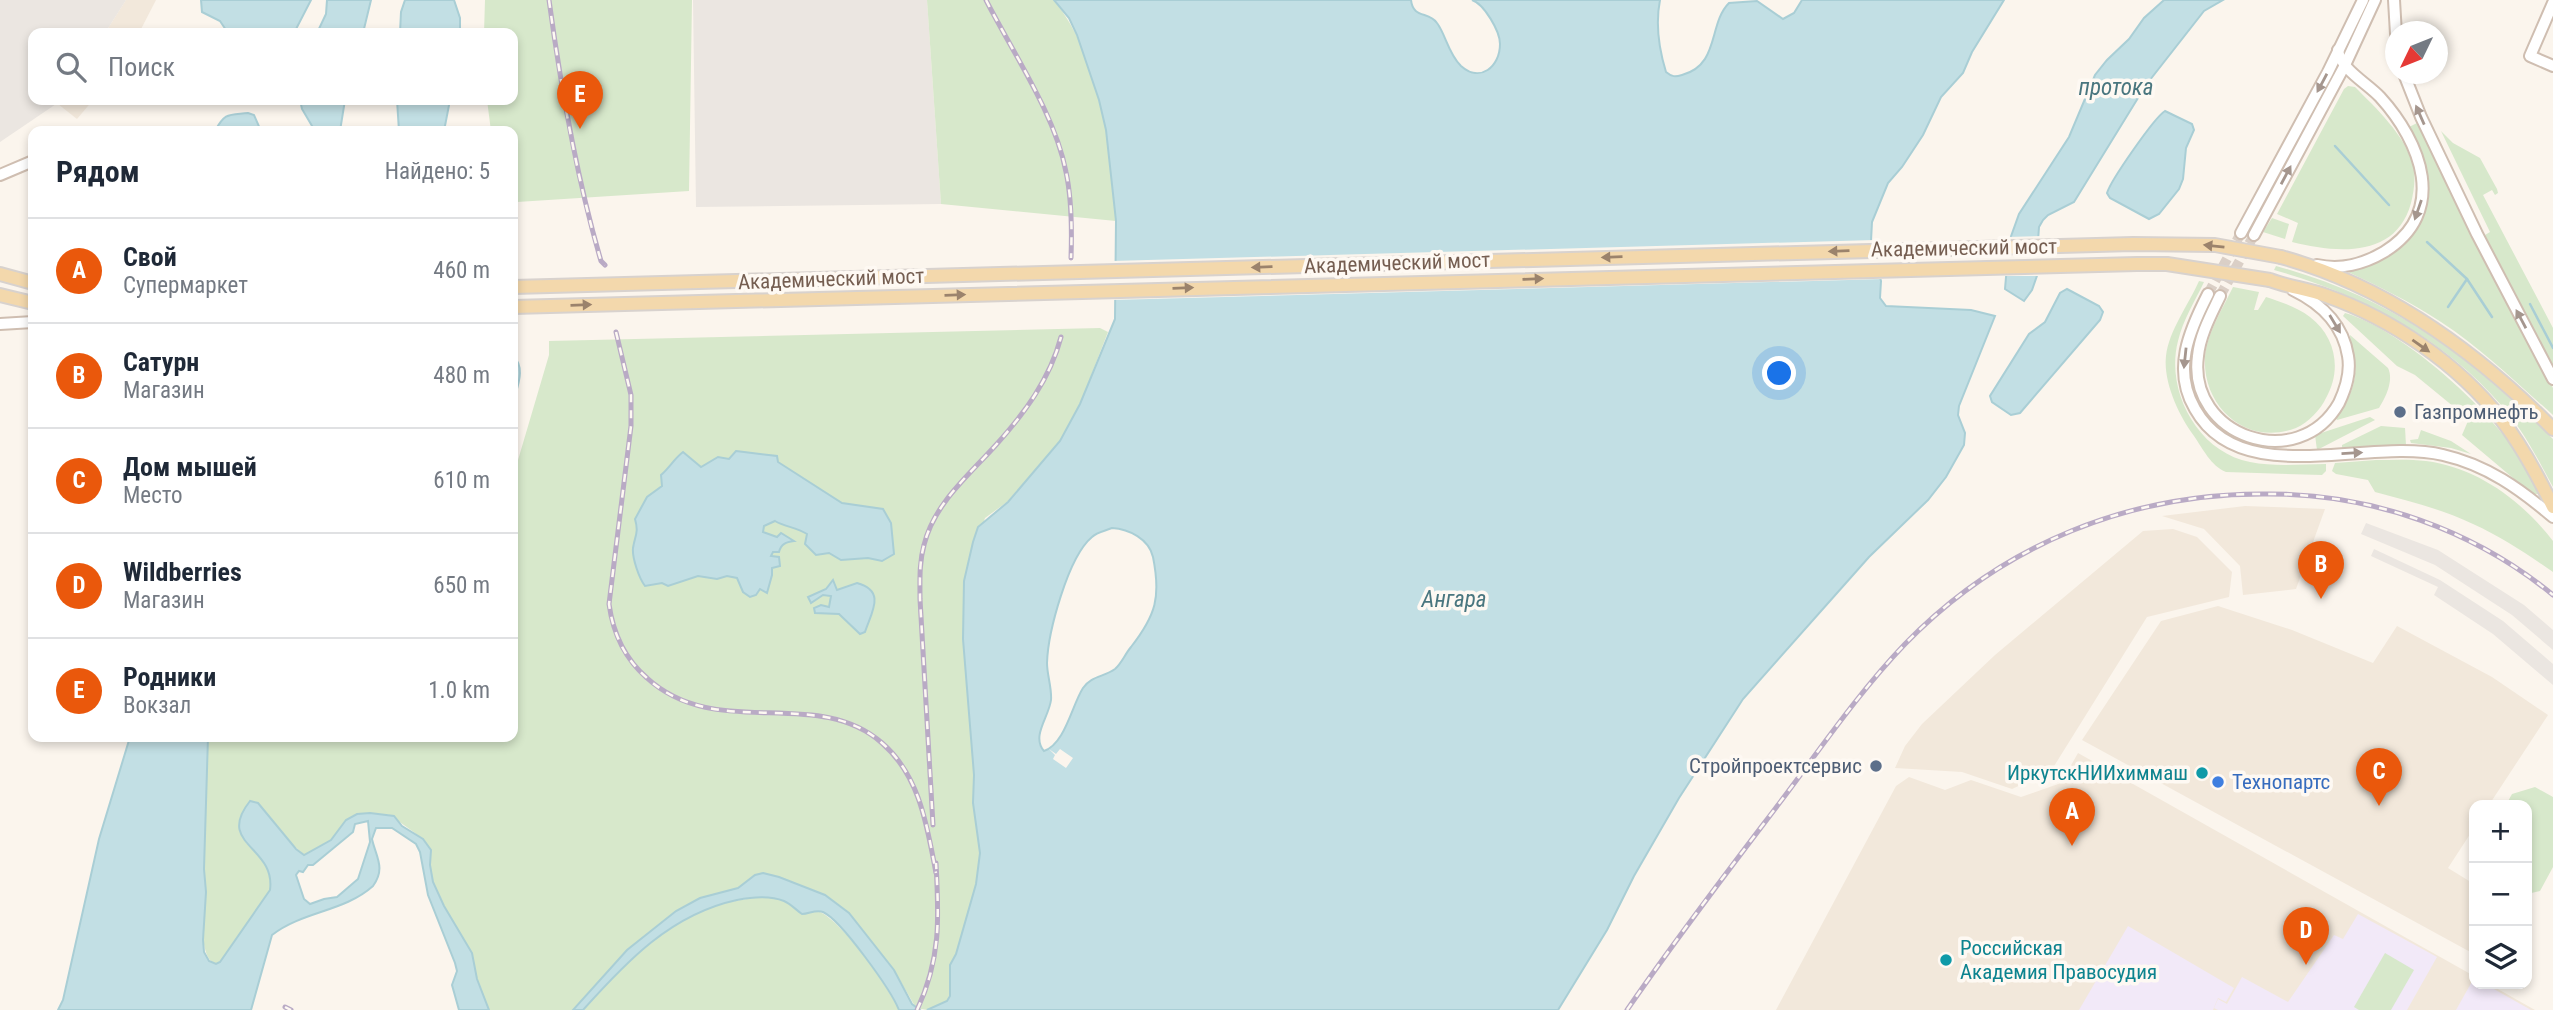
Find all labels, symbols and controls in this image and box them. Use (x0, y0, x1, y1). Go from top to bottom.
north arrow (2385, 21, 2448, 84)
search box (28, 28, 518, 105)
icon: search (52, 48, 90, 86)
text: Поиск (108, 52, 175, 82)
pin: E (557, 71, 603, 129)
one-way arrow (2316, 73, 2327, 93)
water label: протока (2079, 74, 2153, 101)
one-way arrow (2414, 105, 2426, 125)
text: Рядом (56, 154, 140, 189)
text: Найдено: 5 (385, 158, 490, 185)
one-way arrow (2281, 165, 2292, 185)
one-way arrow (2412, 200, 2423, 221)
street label: Академический мост (1871, 234, 2057, 262)
one-way arrow (2202, 240, 2224, 251)
text: Свой (123, 242, 177, 272)
one-way arrow (1828, 245, 1850, 257)
street label: Академический мост (1303, 248, 1491, 278)
one-way arrow (1601, 252, 1623, 263)
text: A (72, 257, 86, 284)
text: 460 m (433, 257, 490, 284)
one-way arrow (1251, 261, 1273, 273)
street label: Академический мост (737, 264, 925, 294)
text: Супермаркет (123, 272, 248, 299)
one-way arrow (1522, 273, 1544, 285)
one-way arrow (1172, 283, 1194, 294)
one-way arrow (945, 289, 967, 300)
one-way arrow (570, 299, 592, 311)
one-way arrow (2516, 308, 2528, 328)
one-way arrow (2329, 314, 2342, 333)
one-way arrow (2412, 339, 2430, 353)
text: Сатурн (123, 347, 199, 377)
one-way arrow (2179, 347, 2190, 369)
your location (1762, 356, 1796, 390)
text: B (73, 362, 85, 389)
text: 480 m (433, 362, 490, 389)
text: Магазин (123, 377, 205, 404)
place label: Газпромнефть (2414, 400, 2539, 424)
marker: Газпромнефть (2392, 404, 2408, 420)
one-way arrow (2341, 447, 2363, 458)
text: Дом мышей (123, 452, 257, 482)
text: C (72, 467, 86, 494)
text: 610 m (433, 467, 490, 494)
text: Место (123, 482, 183, 509)
pin: B (2298, 541, 2344, 599)
text: Wildberries (123, 557, 242, 587)
text: D (73, 572, 86, 599)
text: 650 m (433, 572, 490, 599)
water label: Ангара (1421, 586, 1486, 613)
text: Магазин (123, 587, 205, 614)
text: Родники (123, 662, 216, 692)
text: E (73, 677, 85, 704)
text: 1.0 km (428, 677, 490, 704)
text: Вокзал (123, 692, 191, 719)
pin: C (2356, 748, 2402, 806)
place label: Стройпроектсервис (1689, 754, 1862, 778)
marker: Стройпроектсервис (1868, 758, 1884, 774)
place label: ИркутскНИИхиммаш (2007, 761, 2188, 785)
marker: ИркутскНИИхиммаш (2194, 765, 2210, 781)
place label: Технопартс (2232, 770, 2330, 794)
marker: Технопартс (2210, 774, 2226, 790)
pin: A (2049, 788, 2095, 846)
map controls (2469, 800, 2532, 989)
button: + (2469, 800, 2532, 863)
button: − (2469, 863, 2532, 926)
pin: D (2283, 907, 2329, 965)
button: layers (2469, 926, 2532, 989)
place label: Российская Академия Правосудия (1960, 936, 2157, 984)
marker: Российская Академия Правосудия (1938, 952, 1954, 968)

